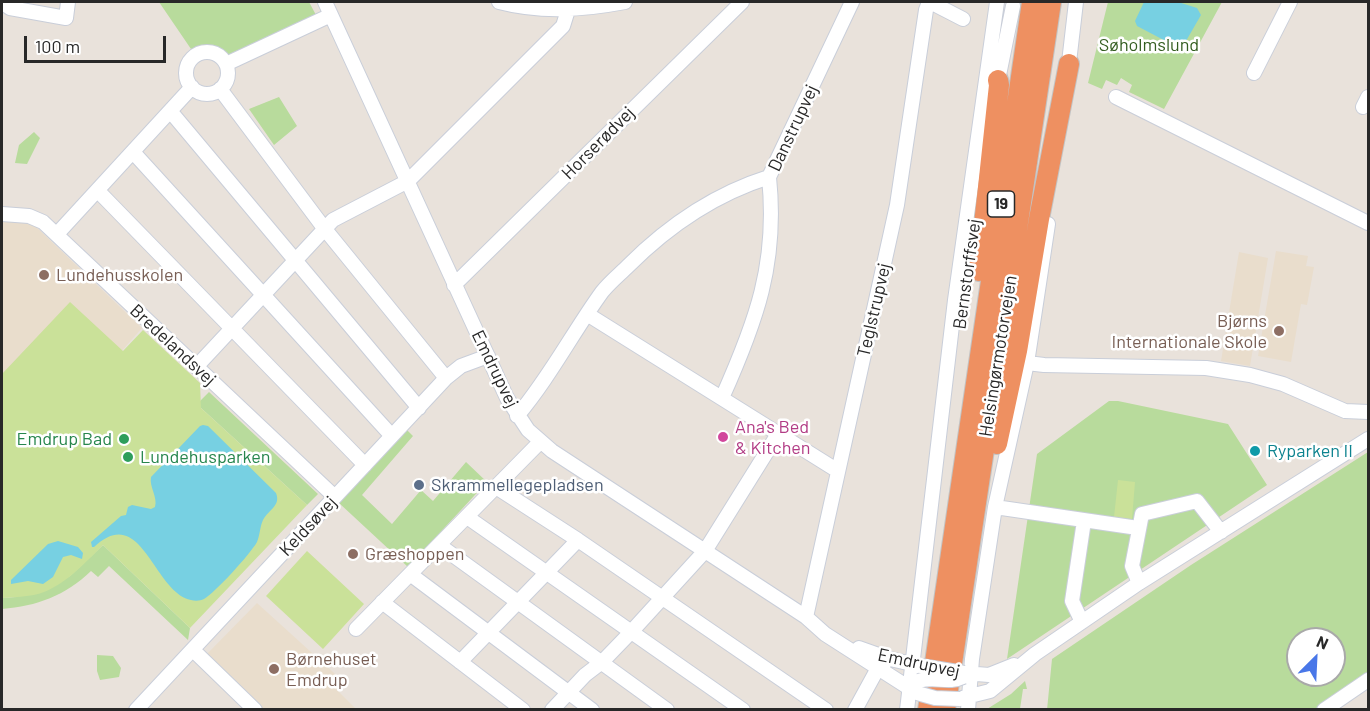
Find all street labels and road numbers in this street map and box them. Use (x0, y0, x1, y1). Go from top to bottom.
street label: Danstrupvej (763, 81, 823, 175)
street label: Horserødvej (557, 102, 639, 184)
road number: 19 (988, 191, 1014, 217)
street label: Bernstorffsvej (949, 217, 985, 331)
street label: Teglstrupvej (853, 261, 895, 359)
street label: Helsingørmotorvejen (975, 274, 1021, 438)
street label: Bredelandsvej (125, 300, 221, 390)
street label: Emdrupvej (467, 327, 523, 411)
street label: Keldsøvej (275, 491, 341, 561)
street label: Emdrupvej (876, 644, 962, 682)

